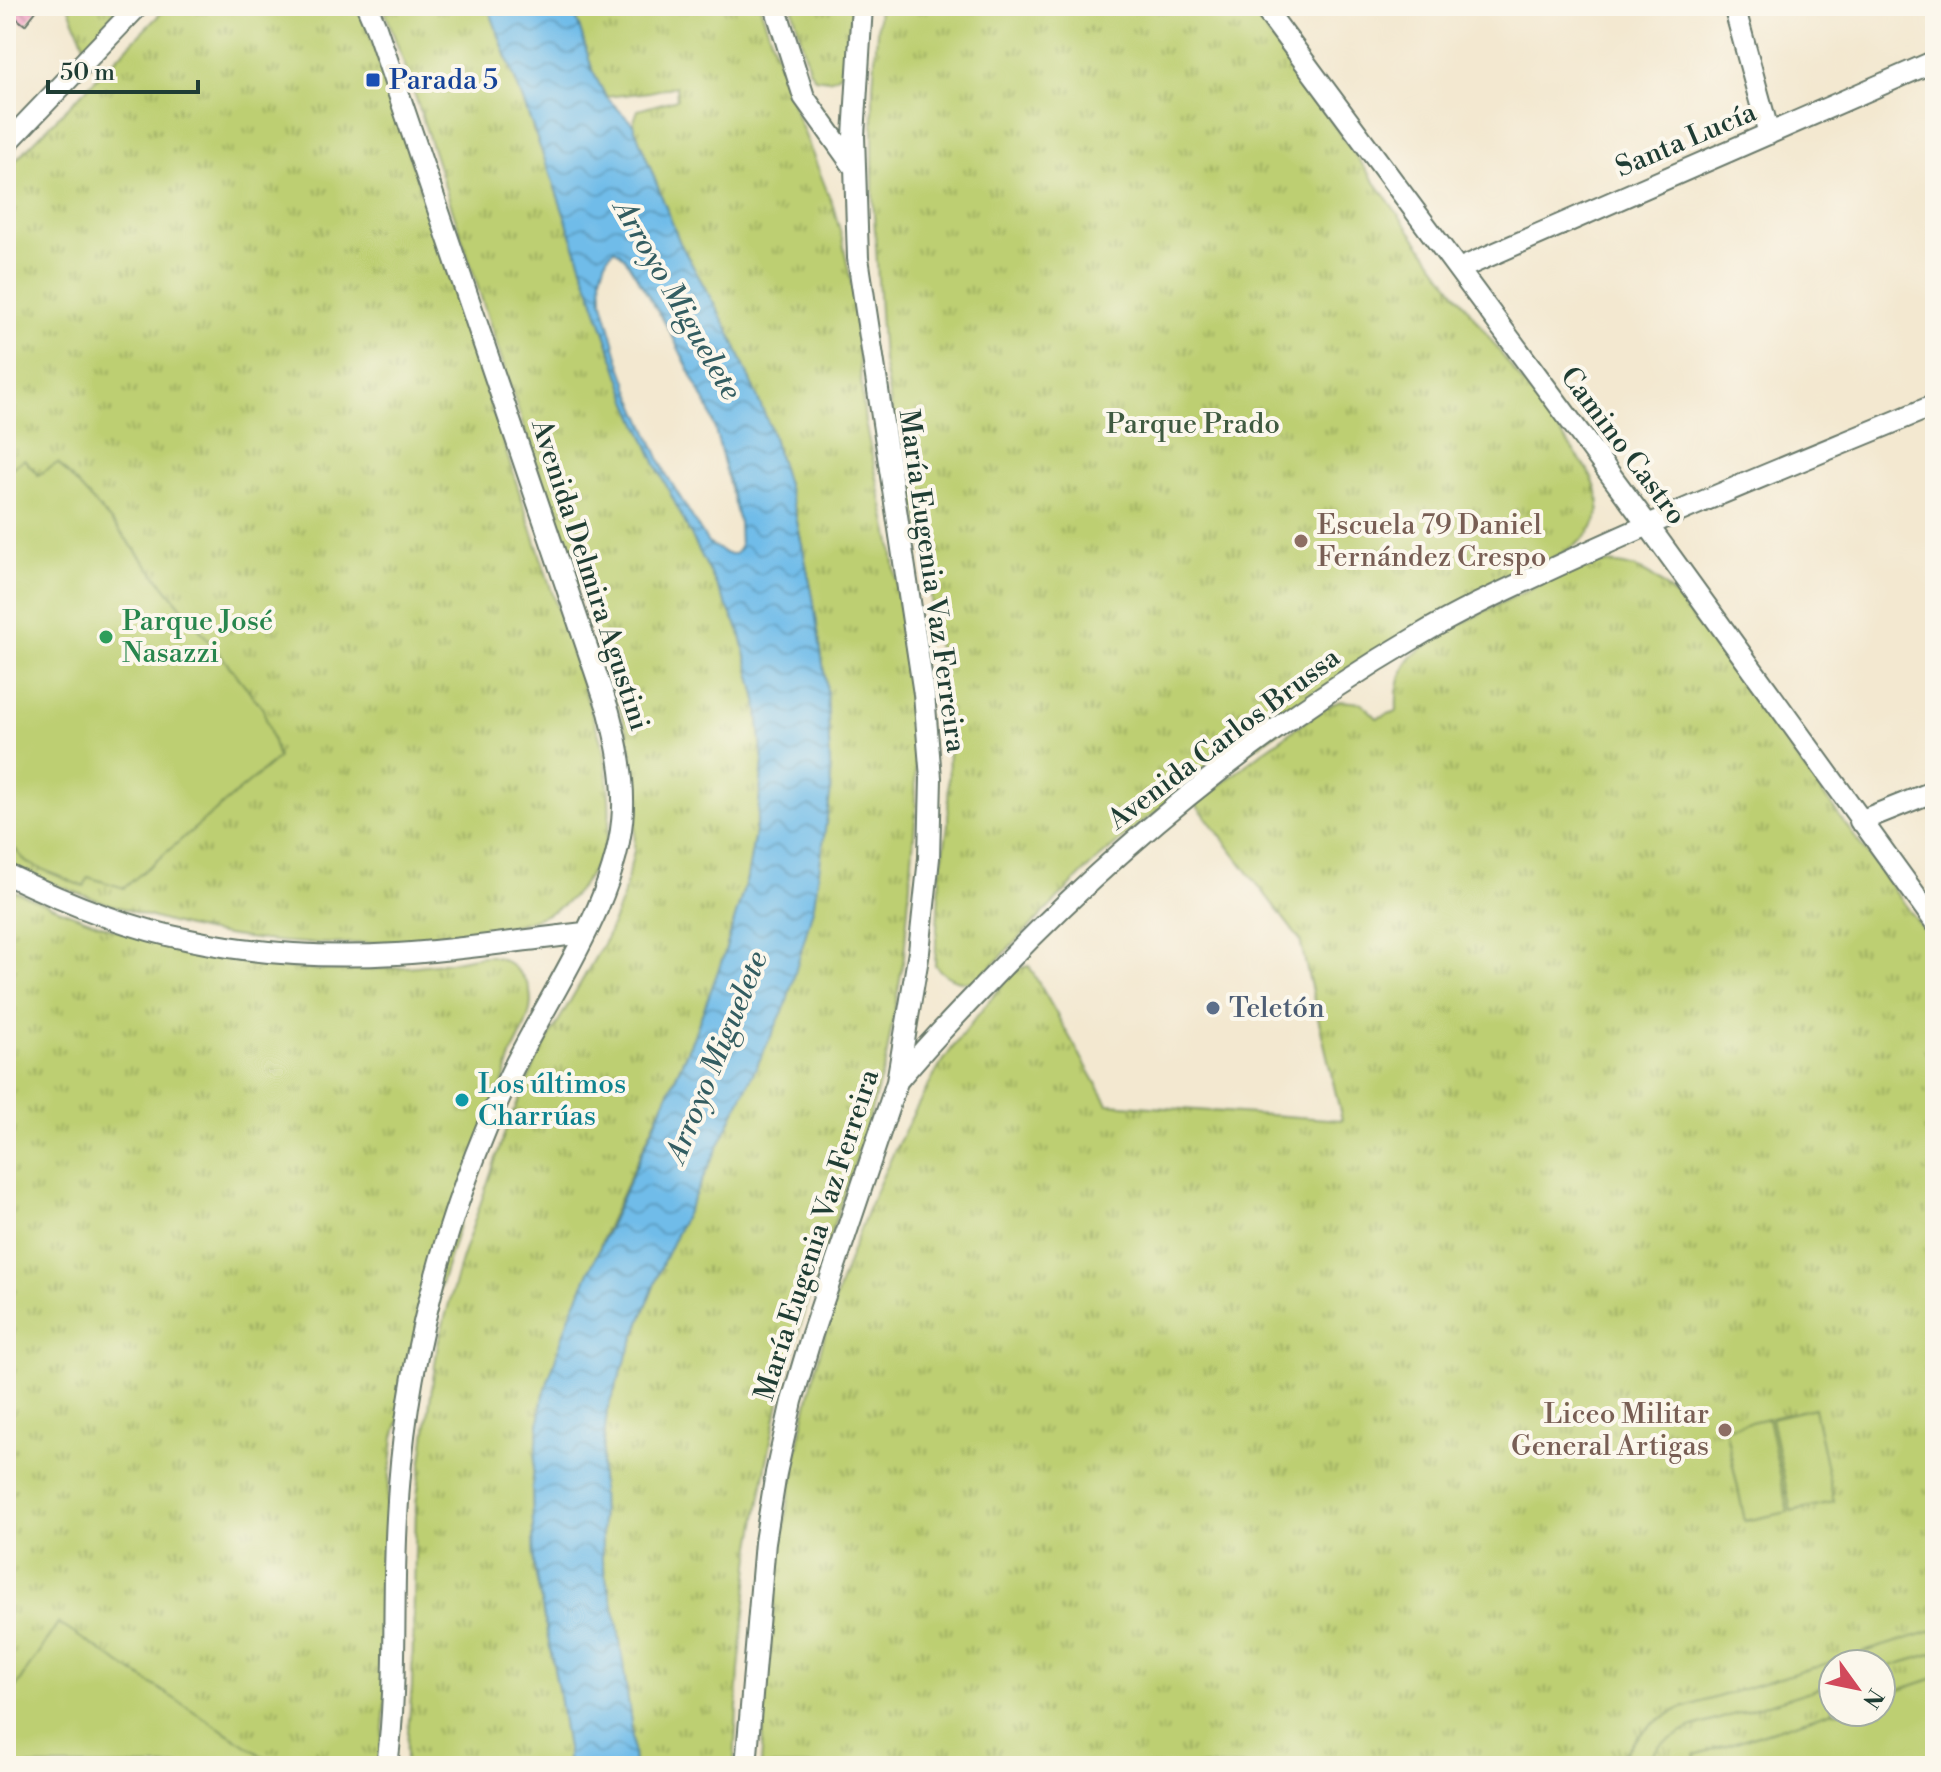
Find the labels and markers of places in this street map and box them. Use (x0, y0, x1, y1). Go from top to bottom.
place label: Parada 5 (389, 63, 498, 98)
marker: Parada 5 (364, 71, 382, 89)
place label: Escuela 79 Daniel Fernández Crespo (1317, 508, 1546, 575)
marker: Escuela 79 Daniel Fernández Crespo (1292, 532, 1310, 550)
place label: Parque José Nasazzi (122, 604, 273, 671)
marker: Parque José Nasazzi (97, 628, 115, 646)
place label: Teletón (1229, 991, 1325, 1026)
marker: Teletón (1204, 999, 1222, 1017)
place label: Los últimos Charrúas (478, 1067, 626, 1134)
marker: Los últimos Charrúas (453, 1091, 471, 1109)
place label: Liceo Militar General Artigas (1511, 1397, 1709, 1464)
marker: Liceo Militar General Artigas (1716, 1421, 1734, 1439)

